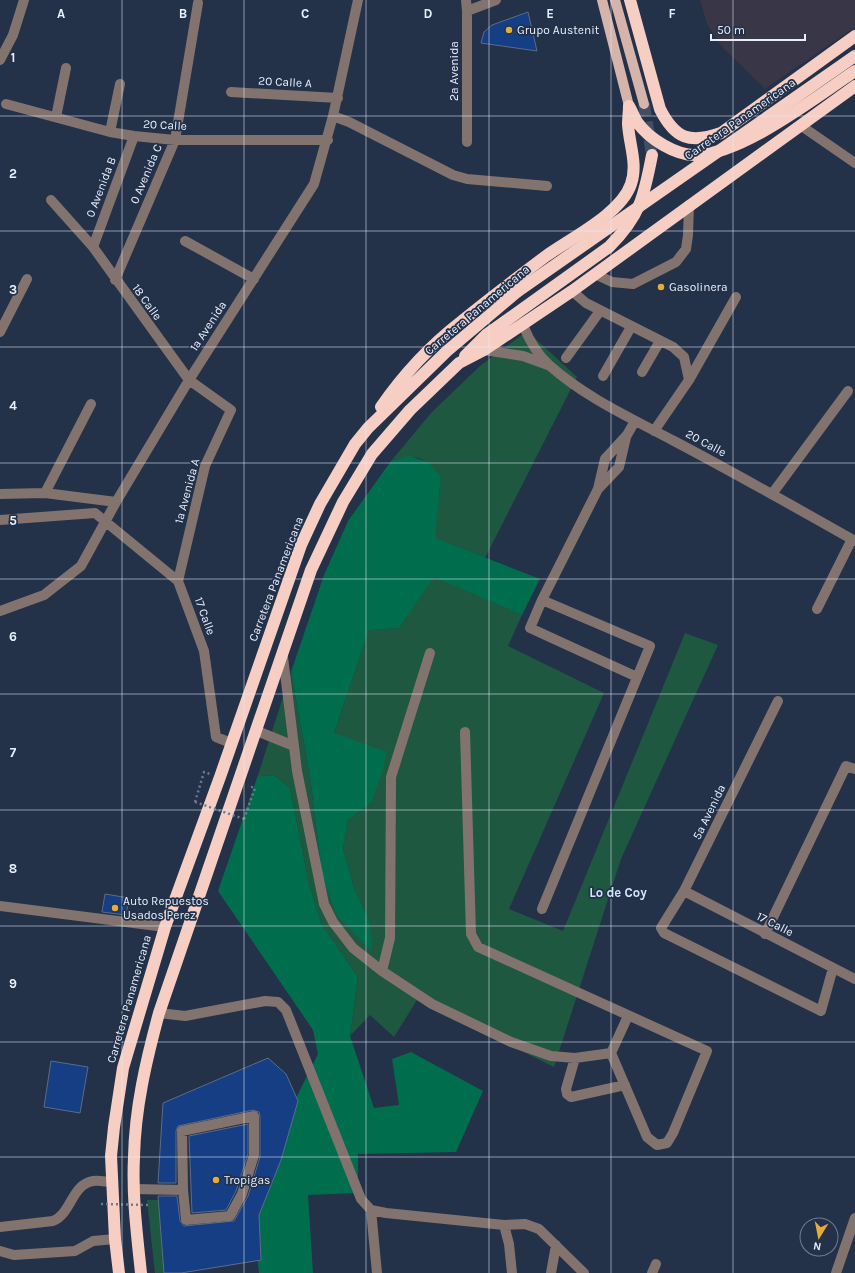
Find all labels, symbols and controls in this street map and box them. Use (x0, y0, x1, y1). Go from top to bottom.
text: A (57, 6, 65, 21)
text: B (179, 6, 187, 21)
text: C (301, 6, 309, 21)
text: D (424, 6, 433, 21)
text: E (546, 6, 554, 21)
text: F (668, 6, 676, 21)
scale bar (711, 16, 805, 42)
place label: Grupo Austenit (517, 23, 600, 37)
text: 50 m (717, 23, 745, 37)
marker: Grupo Austenit (504, 25, 514, 35)
street label: 2a Avenida (447, 41, 461, 101)
text: 1 (11, 50, 15, 65)
street label: 20 Calle A (258, 74, 312, 90)
street label: Carretera Panamericana (682, 75, 798, 163)
street label: 20 Calle (143, 117, 187, 133)
street label: 0 Avenida C (127, 142, 165, 206)
street label: 0 Avenida B (83, 155, 119, 219)
text: 2 (9, 166, 17, 181)
street label: Carretera Panamericana (422, 262, 532, 358)
place label: Gasolinera (669, 280, 727, 294)
street label: 18 Calle (129, 281, 165, 323)
text: 3 (9, 282, 17, 297)
marker: Gasolinera (656, 282, 666, 292)
street label: 1a Avenida (187, 298, 229, 354)
text: 4 (9, 398, 17, 413)
street label: 20 Calle (683, 427, 729, 459)
street label: 1a Avenida A (172, 457, 202, 525)
text: 5 (9, 513, 17, 528)
street label: Carretera Panamericana (246, 515, 306, 643)
street label: 17 Calle (192, 595, 218, 637)
text: 6 (9, 629, 17, 644)
text: 7 (10, 745, 17, 760)
street label: 5a Avenida (690, 782, 728, 842)
text: 8 (9, 861, 17, 876)
district label: Lo de Coy (589, 885, 647, 900)
place label: Auto Repuestos Usados Perez (123, 894, 209, 922)
marker: Auto Repuestos Usados Perez (110, 903, 120, 913)
street label: 17 Calle (754, 909, 796, 939)
street label: Carretera Panamericana (104, 933, 154, 1065)
text: 9 (9, 976, 17, 991)
place label: Tropigas (224, 1173, 270, 1187)
marker: Tropigas (211, 1175, 221, 1185)
north arrow (799, 1217, 839, 1257)
text: N (812, 1239, 822, 1253)

